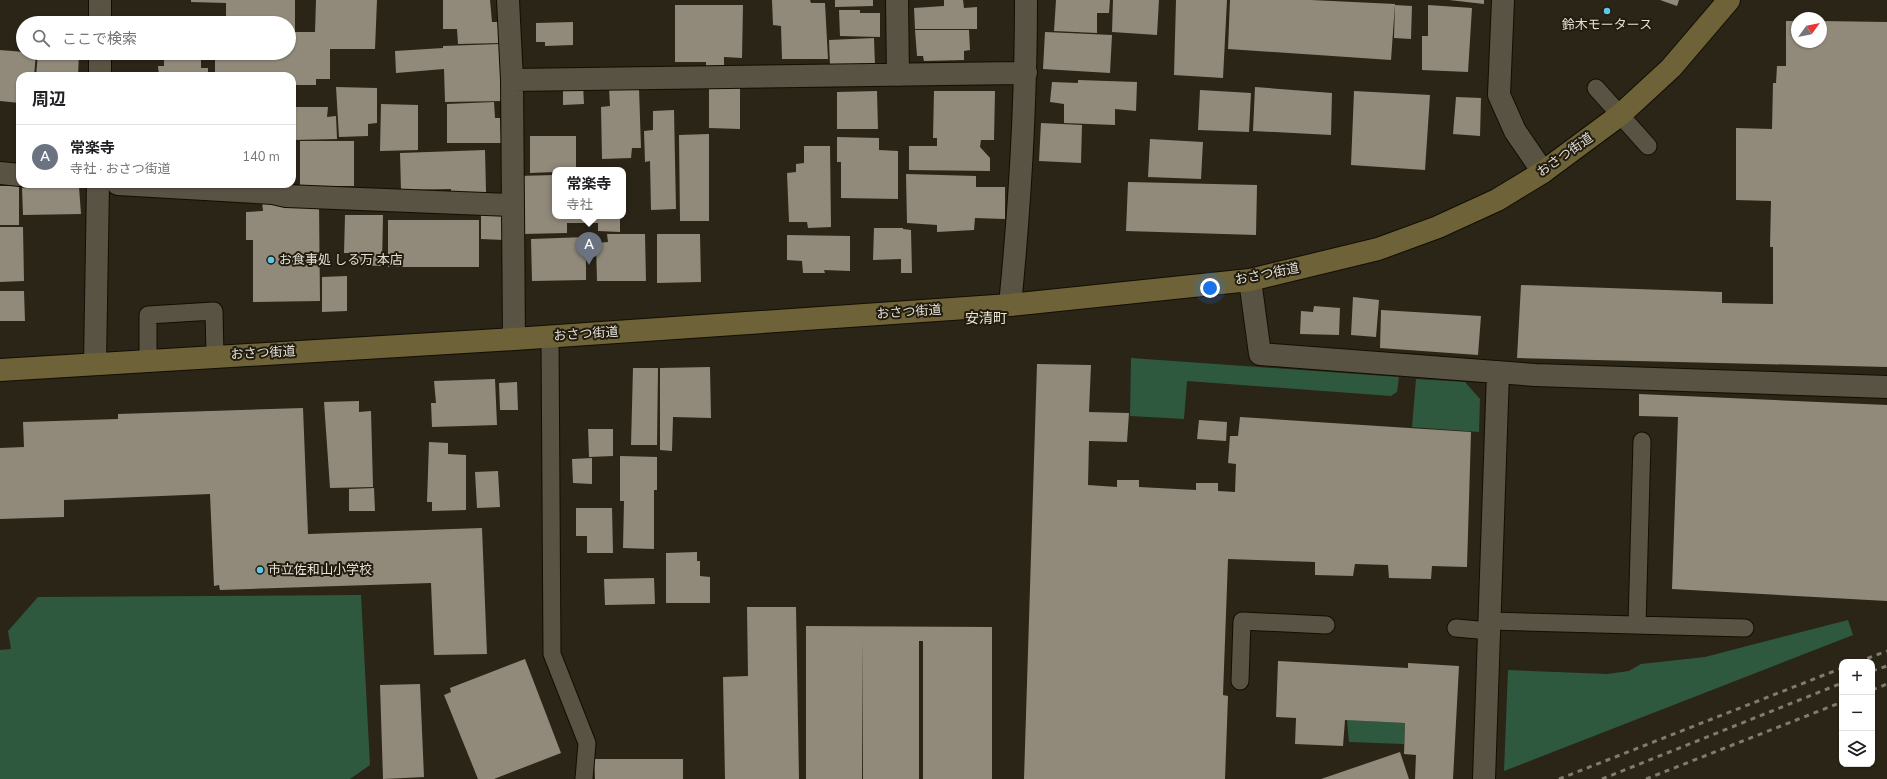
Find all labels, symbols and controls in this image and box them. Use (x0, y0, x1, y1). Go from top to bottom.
marker: 鈴木モータース (1602, 6, 1612, 16)
north arrow (1791, 12, 1827, 48)
search box (16, 16, 296, 60)
place label: 鈴木モータース (1562, 16, 1652, 34)
icon: search (30, 27, 52, 49)
text: ここで検索 (62, 29, 137, 49)
text: 周辺 (32, 88, 66, 111)
street label: おさつ街道 (1533, 129, 1597, 181)
text: 常楽寺 (70, 138, 115, 158)
text: A (40, 148, 50, 166)
text: 140 m (242, 148, 280, 166)
text: 寺社 · おさつ街道 (70, 160, 171, 178)
popup (552, 167, 626, 219)
text: 常楽寺 (566, 174, 612, 194)
text: 寺社 (566, 196, 593, 214)
pin: A (576, 232, 602, 265)
place label: お食事処 しる万 本店 (279, 251, 403, 269)
marker: お食事処 しる万 本店 (266, 255, 276, 265)
street label: おさつ街道 (1233, 259, 1301, 289)
your location (1200, 278, 1220, 298)
street label: おさつ街道 (876, 301, 942, 323)
district label: 安清町 (965, 309, 1007, 328)
street label: おさつ街道 (553, 323, 619, 345)
street label: おさつ街道 (230, 342, 296, 364)
place label: 市立佐和山小学校 (268, 561, 372, 579)
marker: 市立佐和山小学校 (255, 565, 265, 575)
map controls (1839, 659, 1875, 767)
button: + (1839, 659, 1875, 695)
button: − (1839, 695, 1875, 731)
button: layers (1839, 731, 1875, 767)

